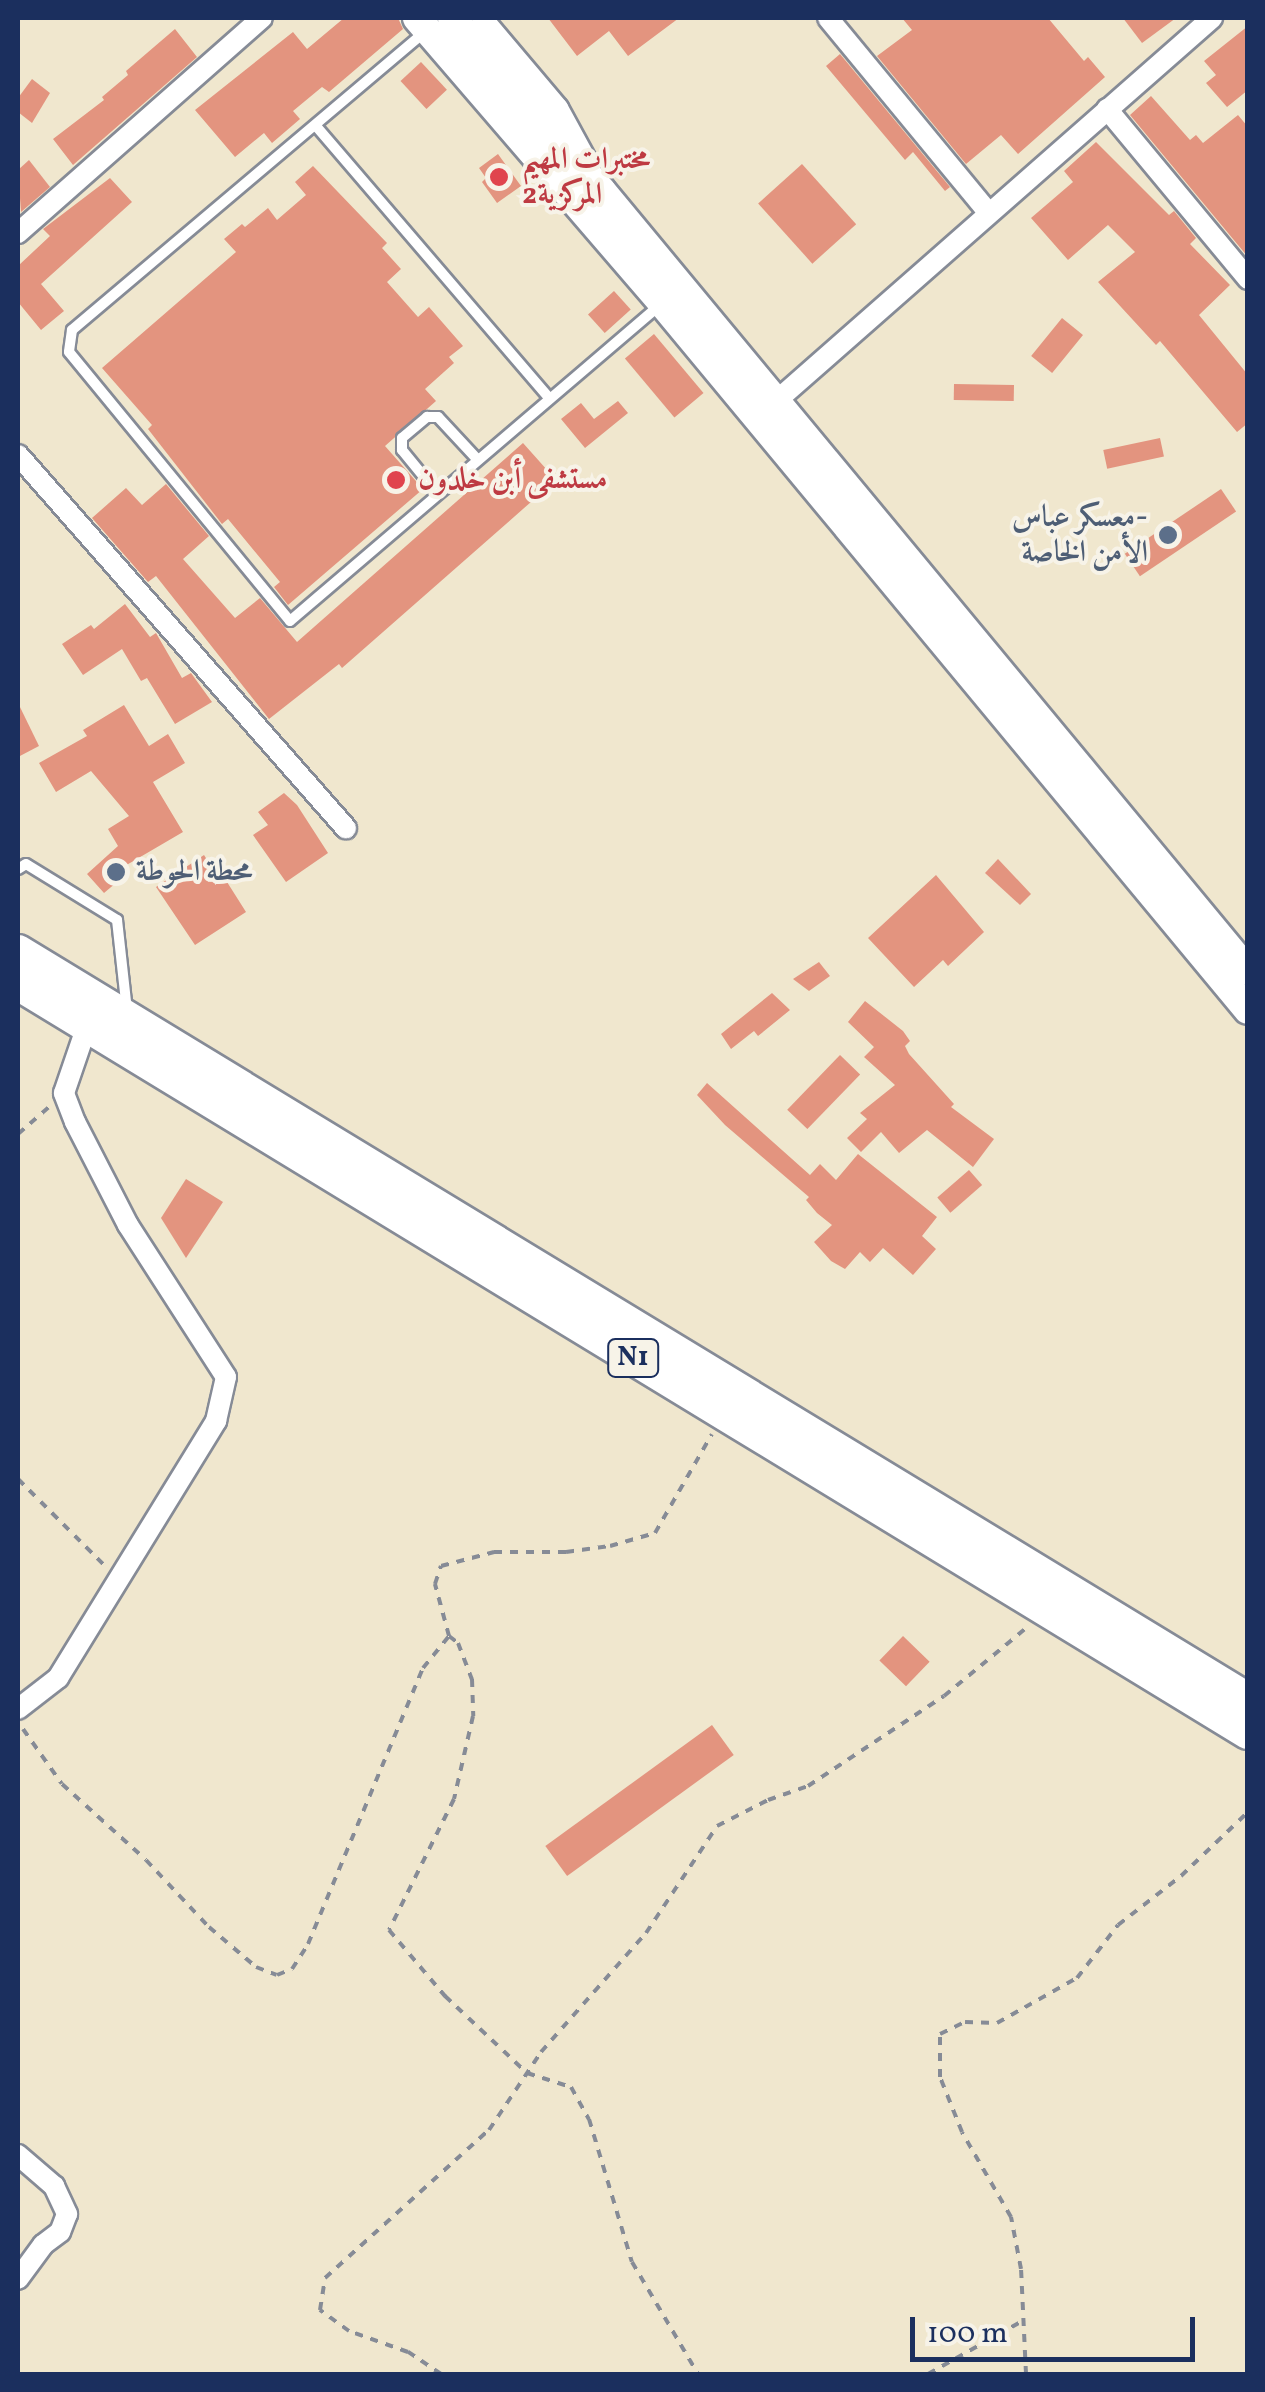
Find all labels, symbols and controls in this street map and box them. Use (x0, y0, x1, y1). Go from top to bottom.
place label: مختبرات المهيم المركزية2 (522, 142, 650, 212)
marker: مختبرات المهيم المركزية2 (486, 164, 512, 190)
place label: مستشفى أبن خلدون (418, 462, 607, 498)
marker: مستشفى أبن خلدون (383, 467, 409, 493)
place label: معسكر عباس- الأمن الخاصة (1012, 500, 1148, 570)
marker: معسكر عباس- الأمن الخاصة (1157, 524, 1179, 546)
place label: محطة الحوطة (136, 854, 252, 890)
marker: محطة الحوطة (105, 861, 127, 883)
road number: N1 (606, 1335, 660, 1381)
scale bar (915, 2297, 1200, 2359)
text: 100 m (927, 2313, 1008, 2355)

